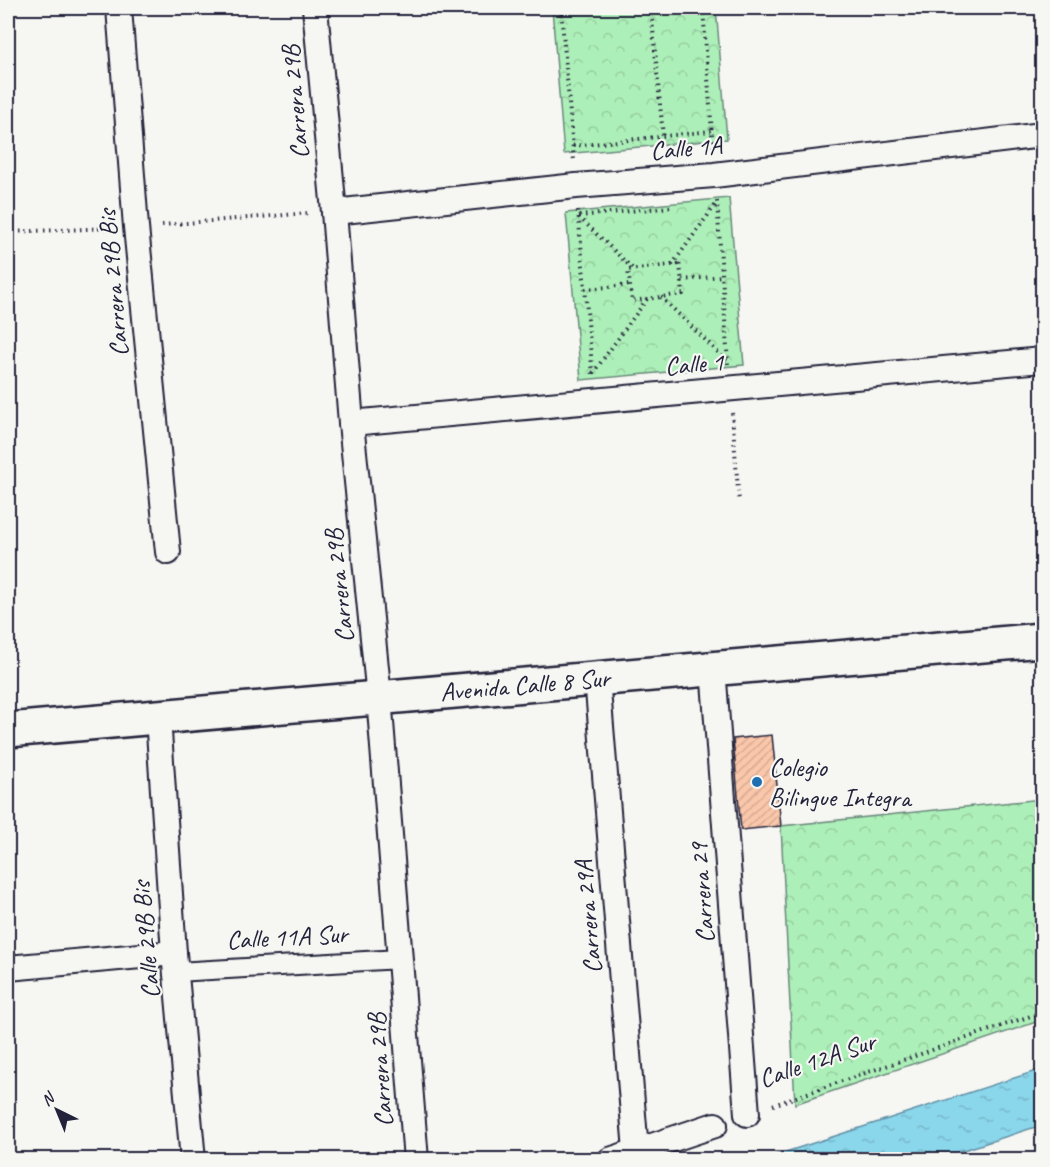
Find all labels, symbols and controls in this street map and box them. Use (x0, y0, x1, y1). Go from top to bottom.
street label: Carrera 29B (273, 42, 316, 160)
street label: Calle 1A (649, 128, 725, 168)
street label: Carrera 29B Bis (90, 206, 136, 358)
street label: Calle 1 (663, 345, 726, 383)
street label: Carrera 29B (316, 526, 361, 644)
street label: Avenida Calle 8 Sur (439, 661, 614, 709)
place label: Colegio Bilingue Integra (769, 751, 913, 814)
marker: Colegio Bilingue Integra (750, 775, 764, 789)
street label: Carrera 29 (682, 839, 722, 944)
street label: Carrera 29A (566, 857, 609, 975)
street label: Calle 29B Bis (124, 878, 168, 1000)
street label: Calle 11A Sur (226, 917, 351, 957)
street label: Carrera 29B (359, 1010, 400, 1128)
street label: Calle 12A Sur (754, 1024, 882, 1095)
north arrow (27, 1080, 87, 1140)
text: N (37, 1087, 60, 1110)

